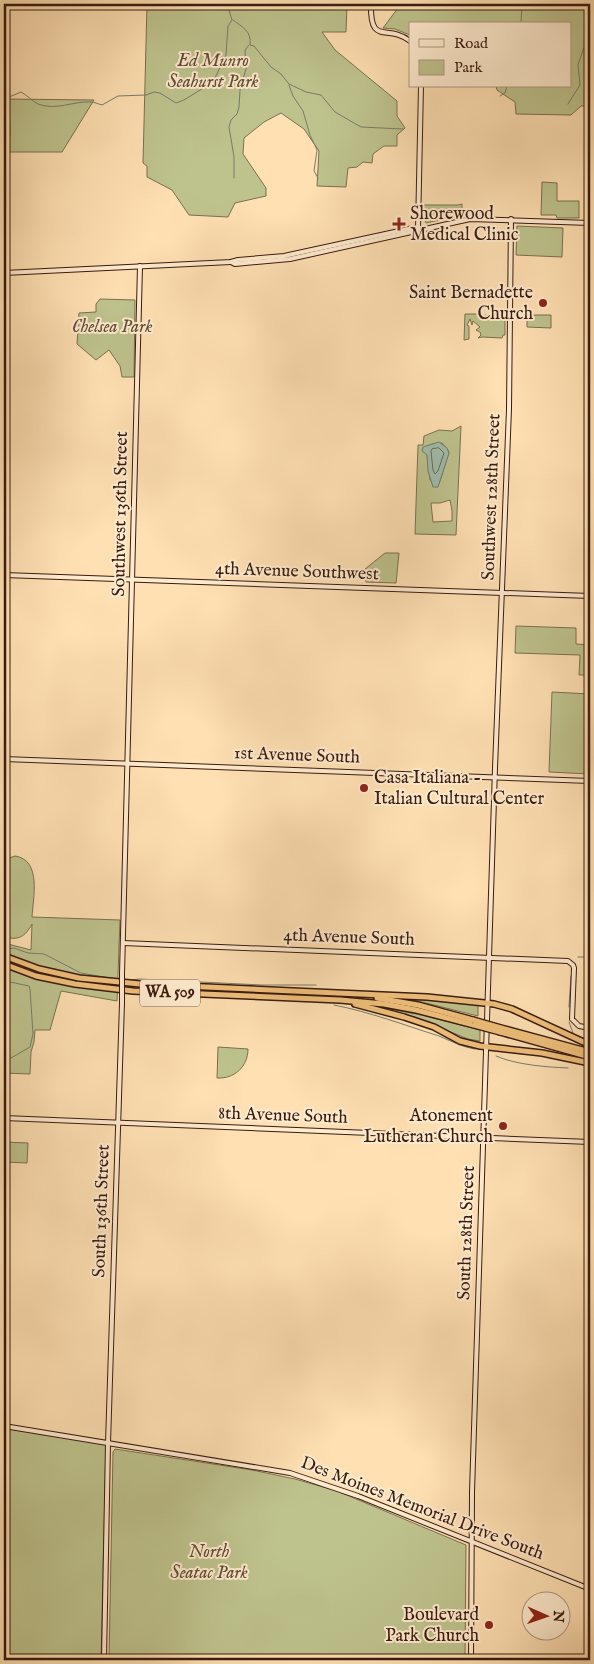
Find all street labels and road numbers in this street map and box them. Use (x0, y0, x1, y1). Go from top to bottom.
street label: Southwest 128th Street (478, 413, 506, 581)
street label: Southwest 136th Street (108, 431, 134, 597)
street label: 4th Avenue Southwest (215, 558, 379, 586)
street label: 1st Avenue South (234, 742, 361, 770)
street label: 4th Avenue South (283, 924, 415, 952)
road number: WA 509 (140, 980, 200, 1006)
street label: 8th Avenue South (218, 1102, 349, 1130)
street label: South 136th Street (88, 1144, 116, 1278)
street label: South 128th Street (453, 1165, 481, 1301)
street label: Des Moines Memorial Drive South (297, 1452, 547, 1566)

